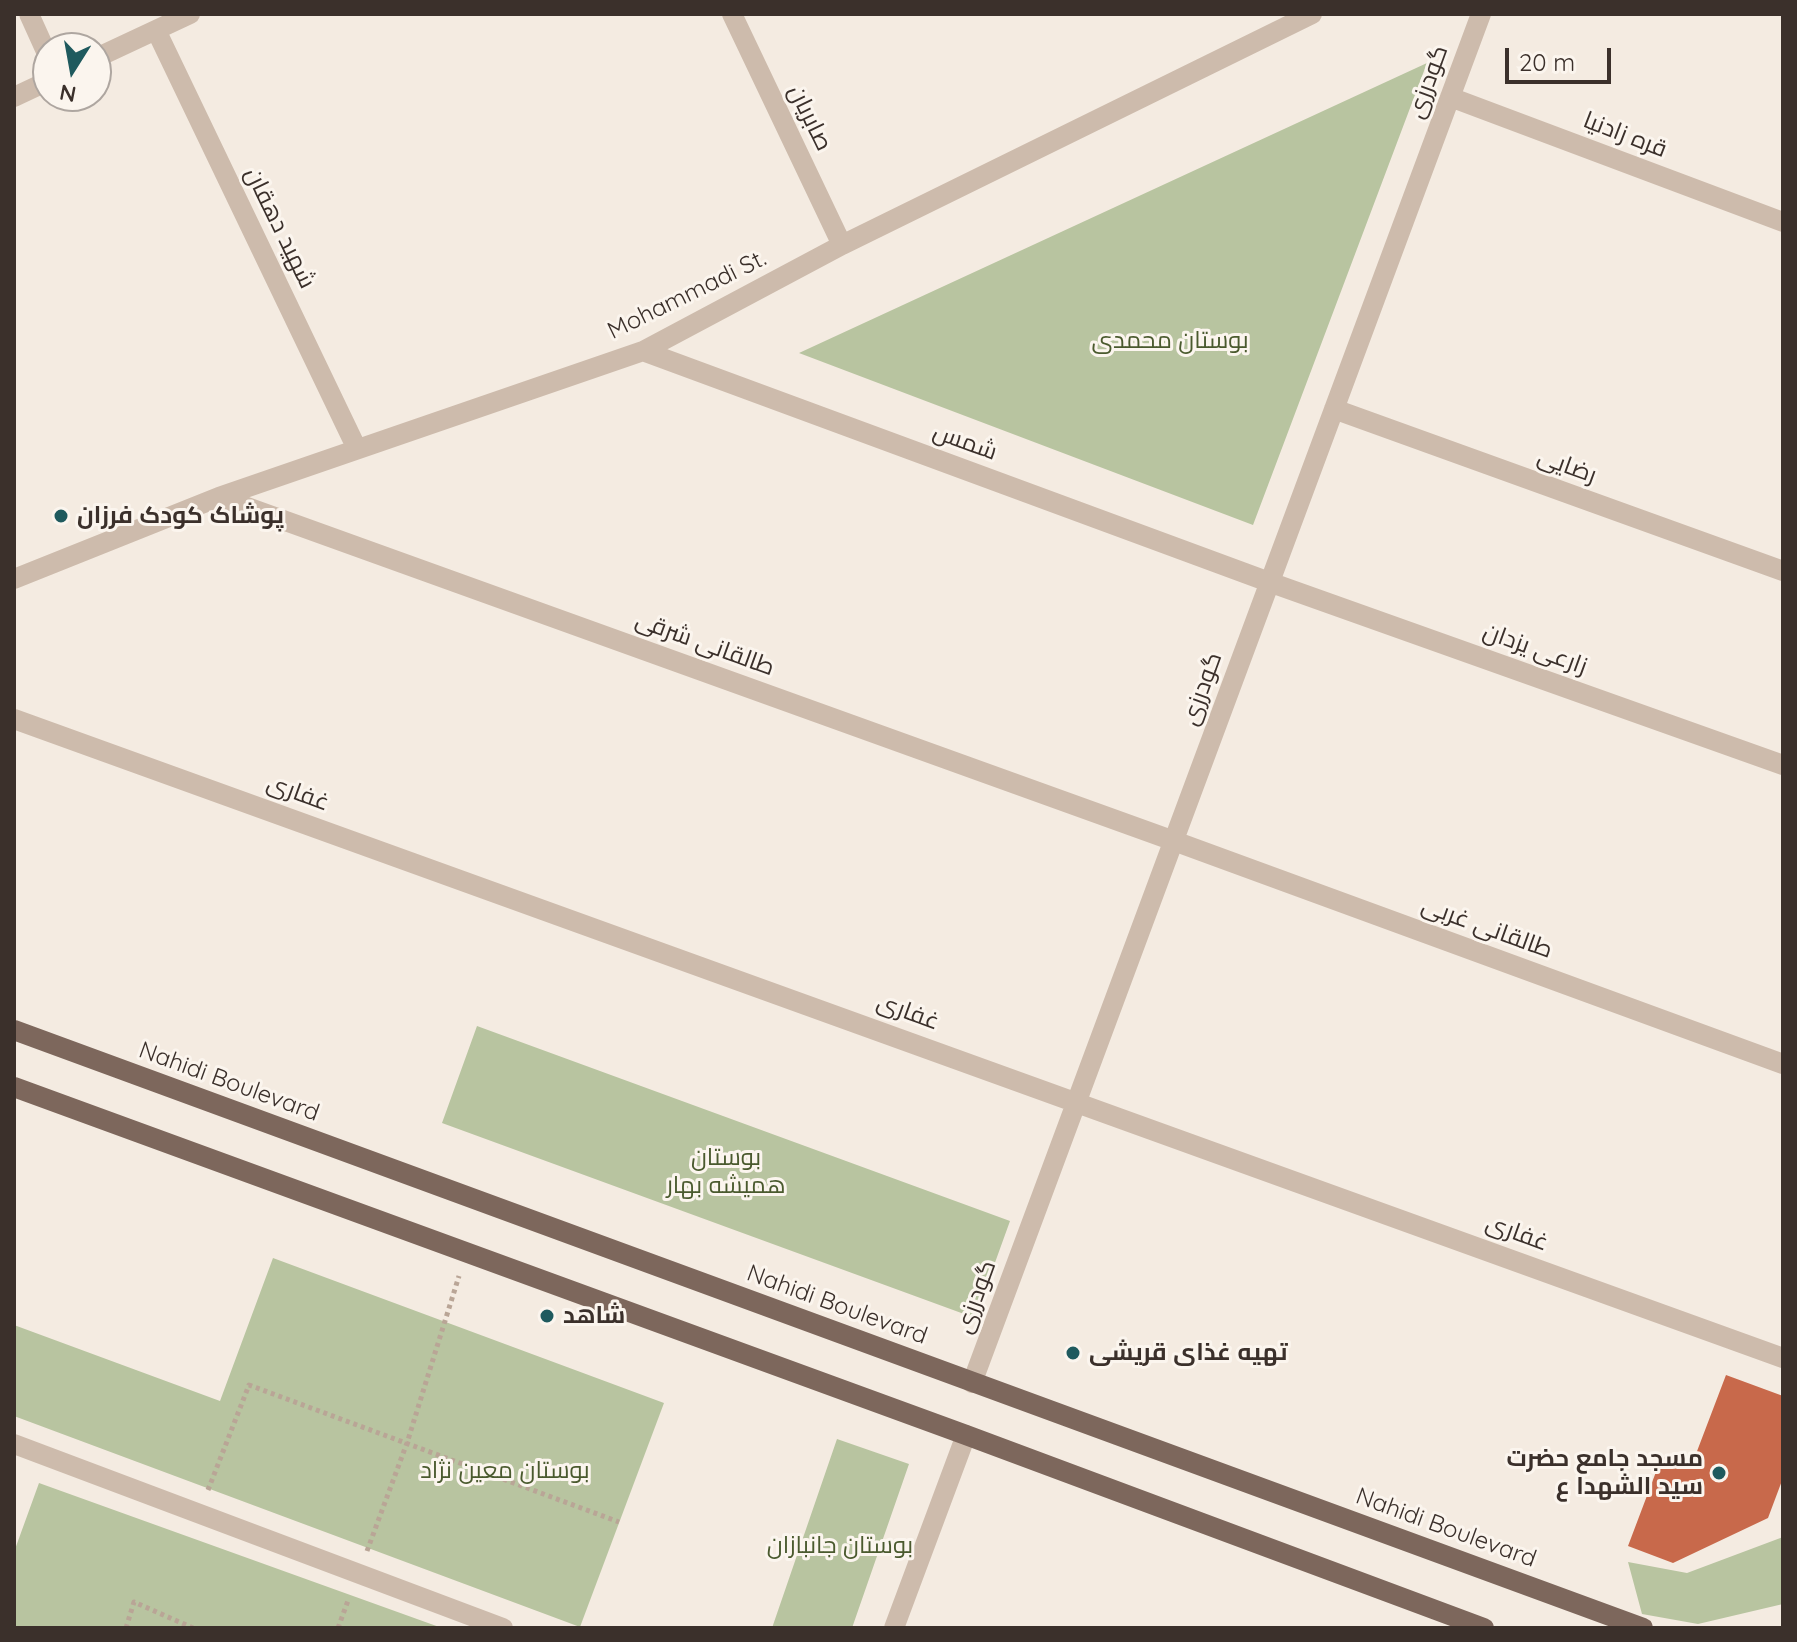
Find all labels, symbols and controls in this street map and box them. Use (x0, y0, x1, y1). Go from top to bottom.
north arrow (32, 32, 112, 112)
scale bar (1509, 32, 1615, 82)
street label: گودرزی (1402, 41, 1454, 123)
text: 20 m (1519, 47, 1575, 77)
text: N (57, 78, 78, 109)
street label: صابریان (782, 80, 838, 156)
street label: قره زادنیا (1579, 106, 1671, 164)
street label: شهید دهقان (238, 163, 322, 293)
street label: Mohammadi St. (603, 244, 771, 346)
park label: بوستان محمدی (1091, 327, 1249, 355)
street label: شمس (929, 417, 1001, 467)
street label: رضایی (1534, 442, 1600, 490)
place label: پوشاک کودک فرزان (77, 502, 284, 530)
marker: پوشاک کودک فرزان (52, 507, 70, 525)
street label: طالقانی شرقی (632, 606, 778, 682)
street label: زارعی یزدان (1479, 617, 1591, 681)
street label: گودرزی (1176, 648, 1228, 730)
street label: غفاری (263, 768, 333, 818)
street label: طالقانی غربی (1418, 891, 1556, 965)
street label: غفاری (873, 987, 943, 1037)
street label: Nahidi Boulevard (135, 1036, 323, 1128)
park label: بوستان همیشه بهار (666, 1144, 786, 1200)
street label: غفاری (1482, 1208, 1552, 1258)
street label: گودرزی (950, 1256, 1002, 1338)
street label: Nahidi Boulevard (743, 1259, 931, 1351)
place label: شاهد (563, 1302, 625, 1330)
marker: شاهد (538, 1307, 556, 1325)
place label: تهیه غذای قریشی (1089, 1339, 1288, 1367)
marker: تهیه غذای قریشی (1064, 1344, 1082, 1362)
place label: مسجد جامع حضرت سید الشهدا ع (1506, 1445, 1703, 1501)
park label: بوستان معین نژاد (420, 1457, 590, 1485)
marker: مسجد جامع حضرت سید الشهدا ع (1710, 1464, 1728, 1482)
street label: Nahidi Boulevard (1352, 1482, 1540, 1574)
park label: بوستان جانبازان (767, 1532, 913, 1560)

